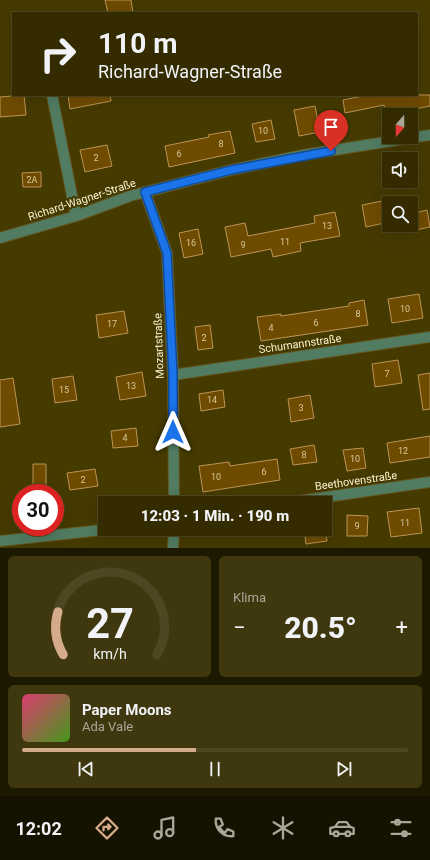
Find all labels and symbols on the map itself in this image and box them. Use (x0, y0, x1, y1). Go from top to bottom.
north arrow (382, 108, 418, 144)
pin (314, 110, 348, 151)
house number: 10 (258, 126, 268, 136)
house number: 8 (218, 139, 224, 149)
house number: 6 (176, 149, 182, 159)
house number: 2 (93, 153, 99, 163)
house number: 2A (27, 175, 38, 185)
street label: Richard-Wagner-Straße (26, 176, 138, 224)
house number: 13 (322, 221, 332, 231)
house number: 11 (280, 237, 290, 247)
house number: 16 (186, 238, 196, 248)
house number: 9 (240, 240, 246, 250)
house number: 10 (400, 304, 410, 314)
house number: 8 (355, 309, 361, 319)
street label: Mozartstraße (151, 313, 167, 379)
house number: 6 (313, 318, 319, 328)
house number: 17 (107, 319, 117, 329)
house number: 4 (268, 323, 274, 333)
street label: Schumannstraße (258, 332, 342, 356)
house number: 2 (201, 333, 207, 343)
house number: 7 (384, 369, 390, 379)
house number: 13 (126, 381, 136, 391)
house number: 15 (59, 385, 69, 395)
house number: 14 (207, 395, 217, 405)
house number: 3 (298, 403, 304, 413)
position arrow (152, 411, 194, 453)
house number: 4 (122, 433, 128, 443)
house number: 12 (398, 446, 408, 456)
house number: 8 (301, 450, 307, 460)
house number: 10 (350, 454, 360, 464)
house number: 6 (261, 467, 267, 477)
street label: Beethovenstraße (314, 469, 398, 493)
house number: 10 (211, 472, 221, 482)
house number: 2 (80, 475, 86, 485)
speed limit sign: 30 (12, 484, 64, 536)
house number: 11 (400, 518, 410, 528)
house number: 9 (354, 521, 360, 531)

